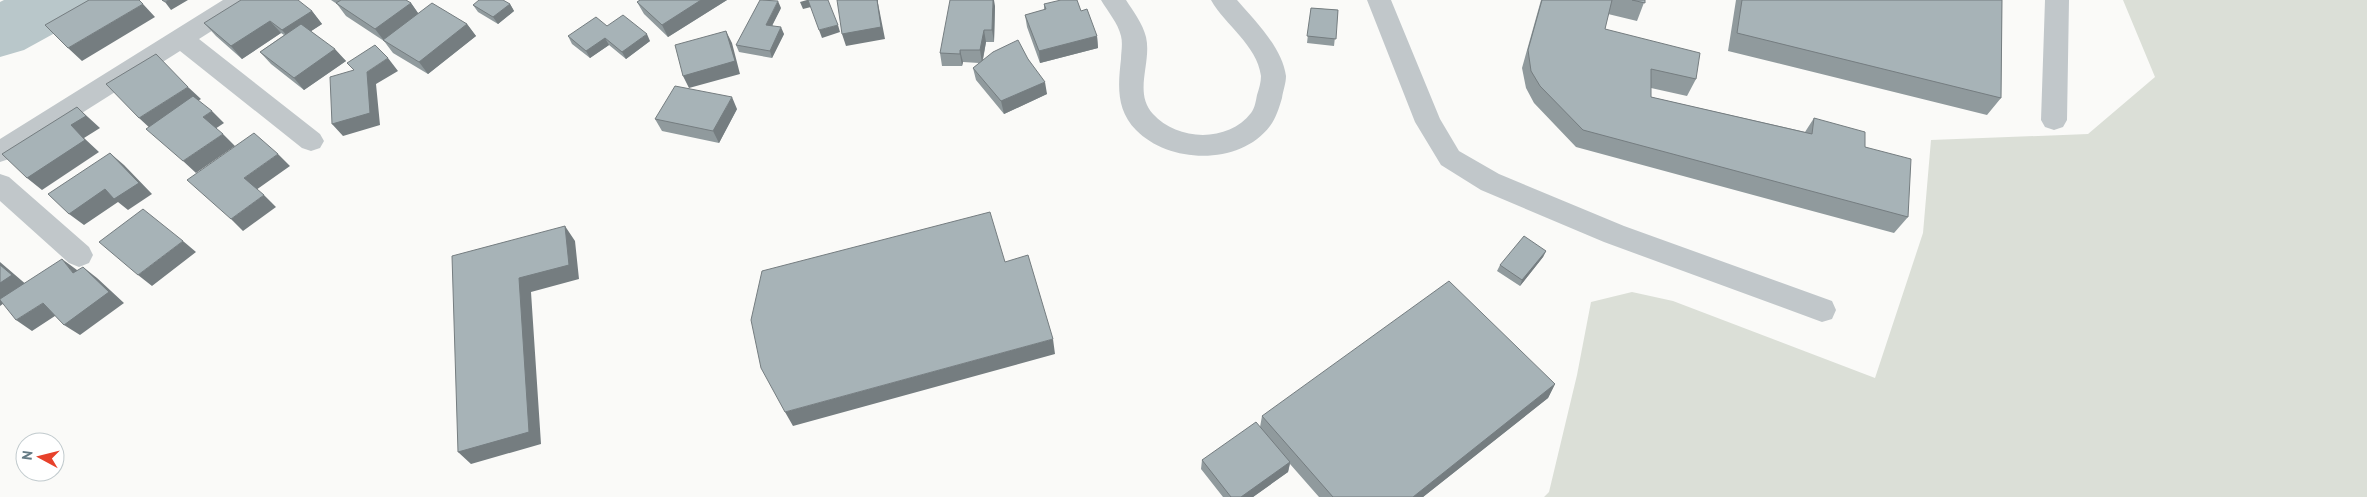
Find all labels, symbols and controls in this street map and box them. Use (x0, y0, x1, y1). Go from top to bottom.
north arrow (15, 432, 65, 482)
text: N (18, 450, 37, 461)

